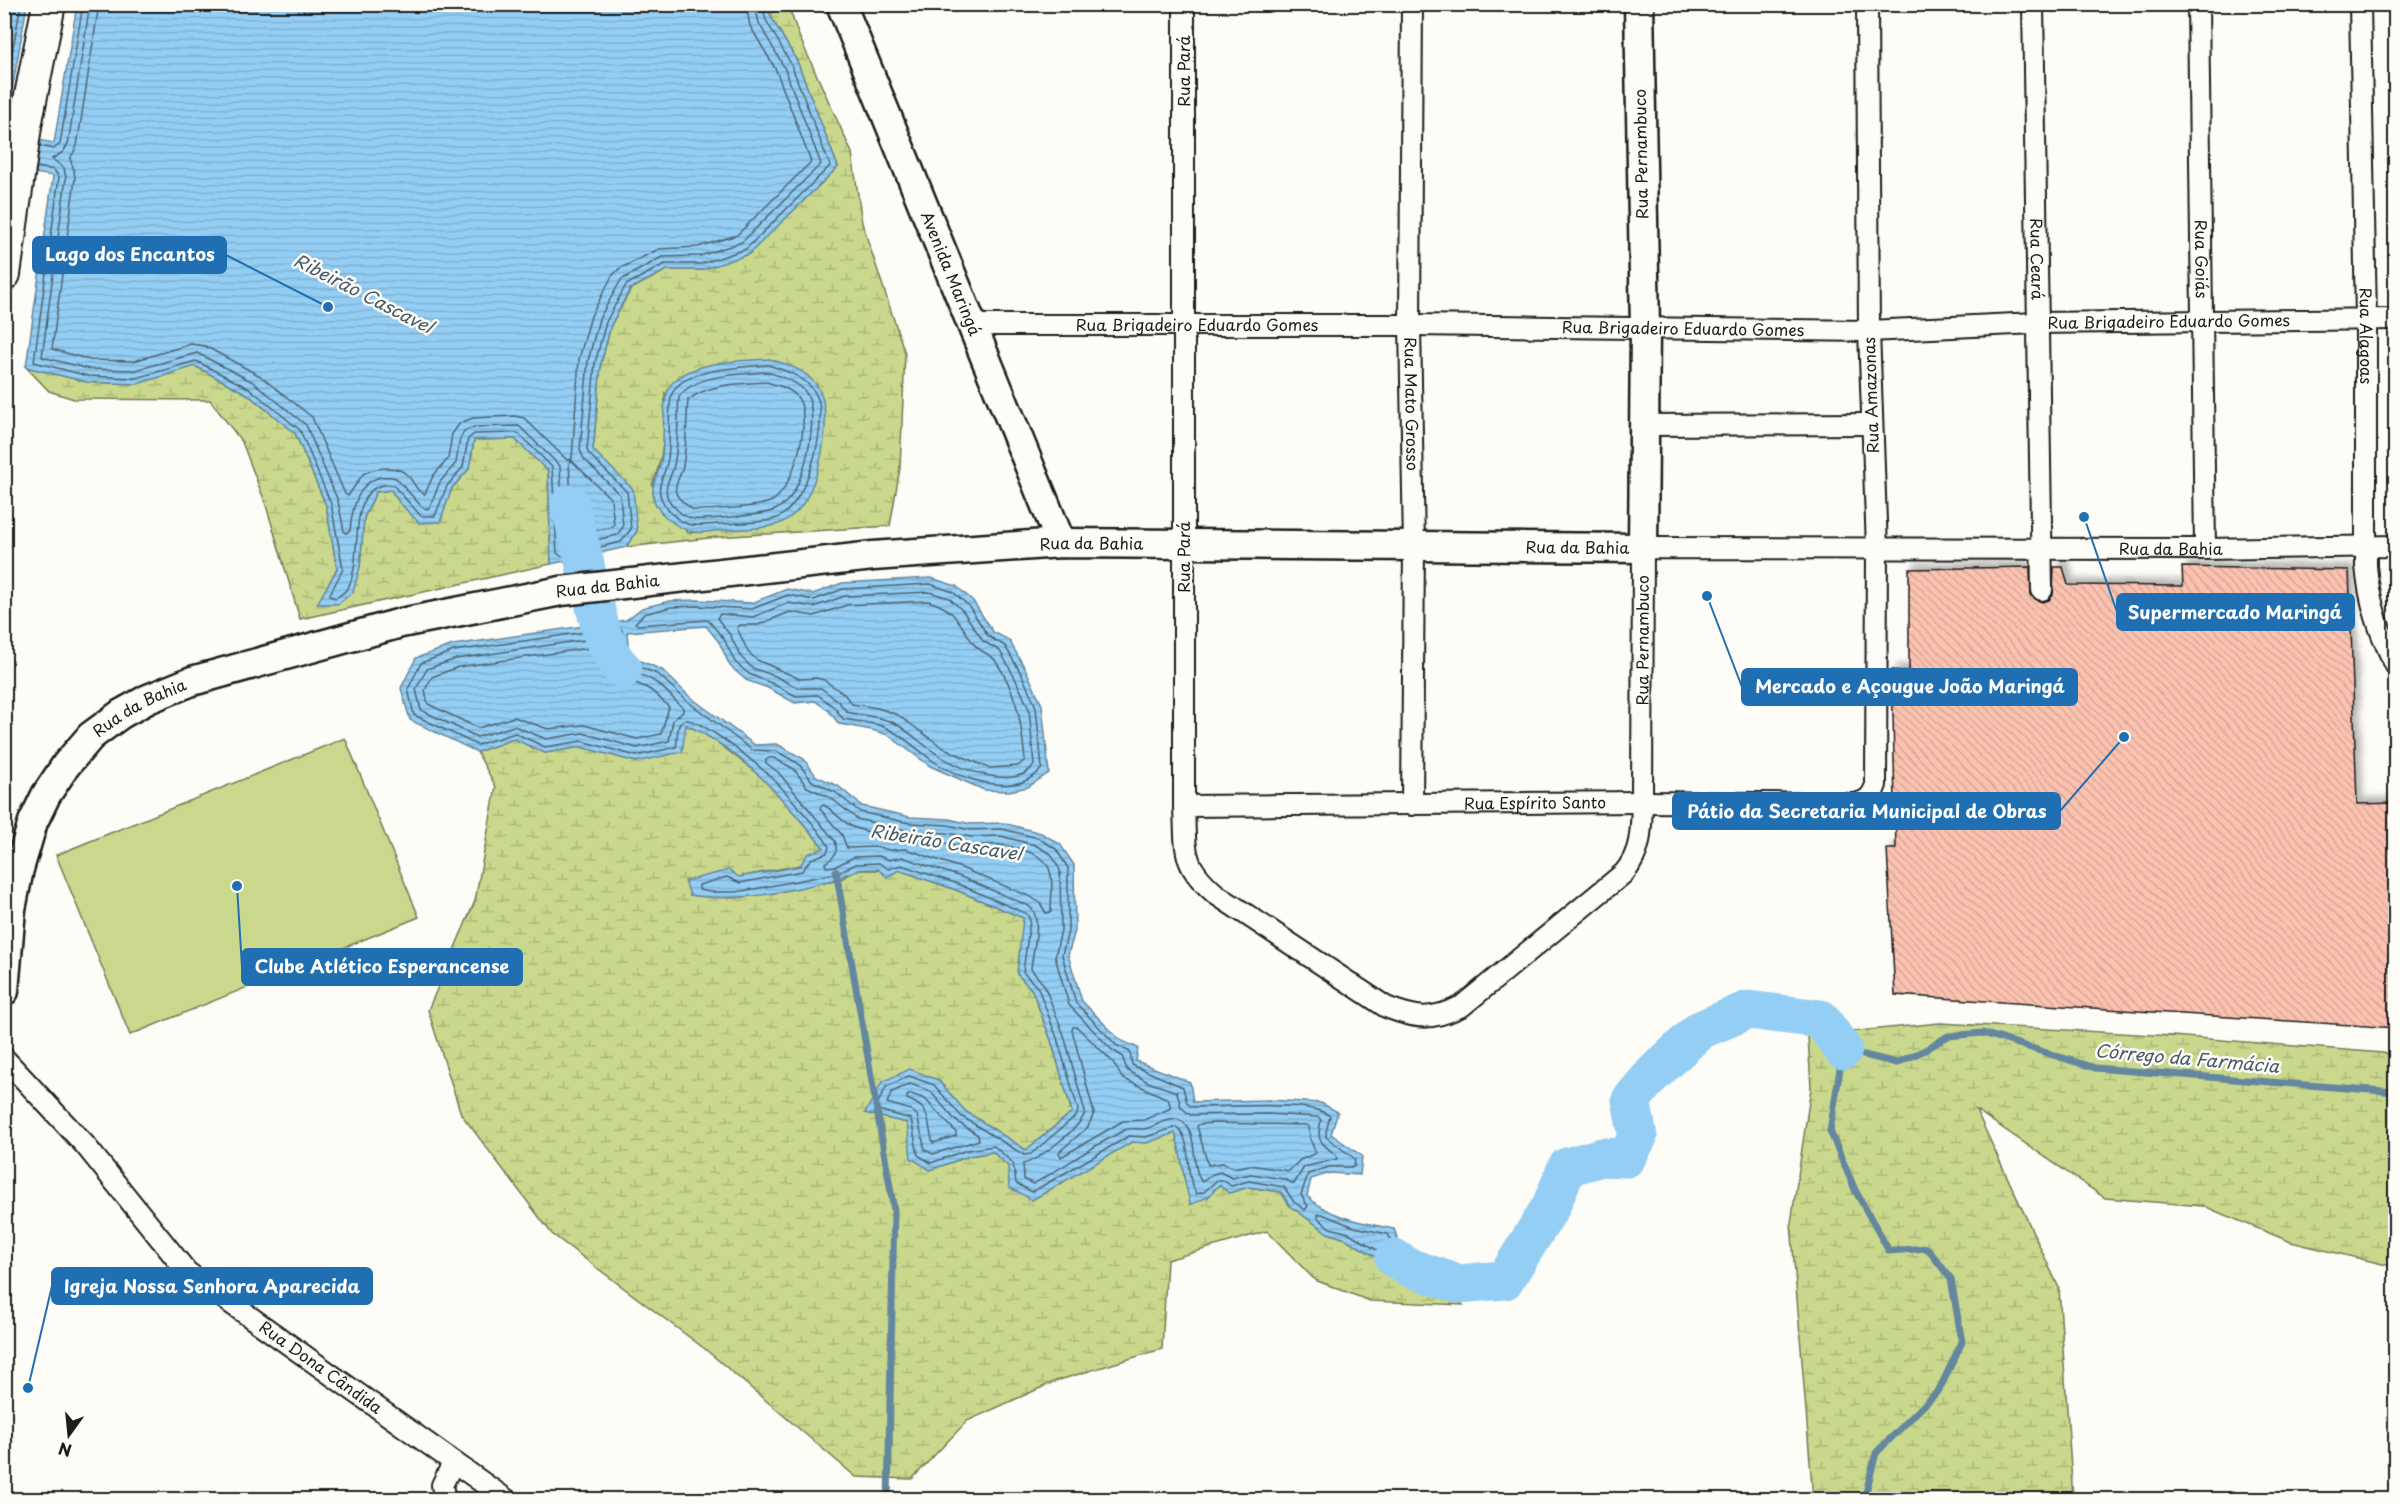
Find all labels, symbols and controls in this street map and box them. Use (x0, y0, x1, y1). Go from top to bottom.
street label: Rua Pará (1171, 35, 1195, 107)
street label: Rua Pernambuco (1627, 89, 1653, 219)
street label: Avenida Maringá (916, 207, 988, 339)
street label: Rua Ceará (2025, 218, 2051, 300)
street label: Rua Goiás (2190, 219, 2215, 299)
callout: Lago dos Encantos (33, 237, 226, 273)
text: Lago dos Encantos (45, 240, 215, 267)
water label: Ribeirão Cascavel (290, 246, 441, 341)
street label: Rua Alagoas (2354, 287, 2379, 384)
street label: Rua Brigadeiro Eduardo Gomes (2047, 307, 2290, 334)
street label: Rua Brigadeiro Eduardo Gomes (1076, 312, 1318, 336)
street label: Rua Brigadeiro Eduardo Gomes (1562, 314, 1804, 341)
street label: Rua Amazonas (1856, 336, 1884, 454)
street label: Rua Mato Grosso (1399, 337, 1426, 471)
street label: Rua Pará (1171, 521, 1195, 593)
street label: Rua da Bahia (1039, 530, 1144, 555)
street label: Rua da Bahia (1525, 534, 1630, 559)
street label: Rua da Bahia (2119, 536, 2223, 560)
street label: Rua da Bahia (554, 567, 660, 602)
street label: Rua Pernambuco (1629, 575, 1654, 705)
callout: Supermercado Maringá (2117, 594, 2354, 630)
text: Supermercado Maringá (2128, 598, 2342, 625)
callout: Mercado e Açougue João Maringá (1742, 669, 2077, 705)
street label: Rua da Bahia (87, 672, 190, 742)
text: Mercado e Açougue João Maringá (1755, 672, 2065, 699)
street label: Rua Espírito Santo (1464, 789, 1606, 815)
callout: Pátio da Secretaria Municipal de Obras (1673, 793, 2060, 829)
text: Pátio da Secretaria Municipal de Obras (1687, 797, 2047, 824)
water label: Ribeirão Cascavel (869, 816, 1027, 867)
callout: Clube Atlético Esperancense (242, 949, 522, 985)
text: Clube Atlético Esperancense (255, 952, 509, 979)
water label: Córrego da Farmácia (2094, 1036, 2281, 1079)
callout: Igreja Nossa Senhora Aparecida (52, 1268, 372, 1304)
text: Igreja Nossa Senhora Aparecida (64, 1272, 361, 1299)
street label: Rua Dona Cândida (255, 1314, 388, 1419)
north arrow (39, 1405, 99, 1465)
text: N (56, 1437, 74, 1464)

